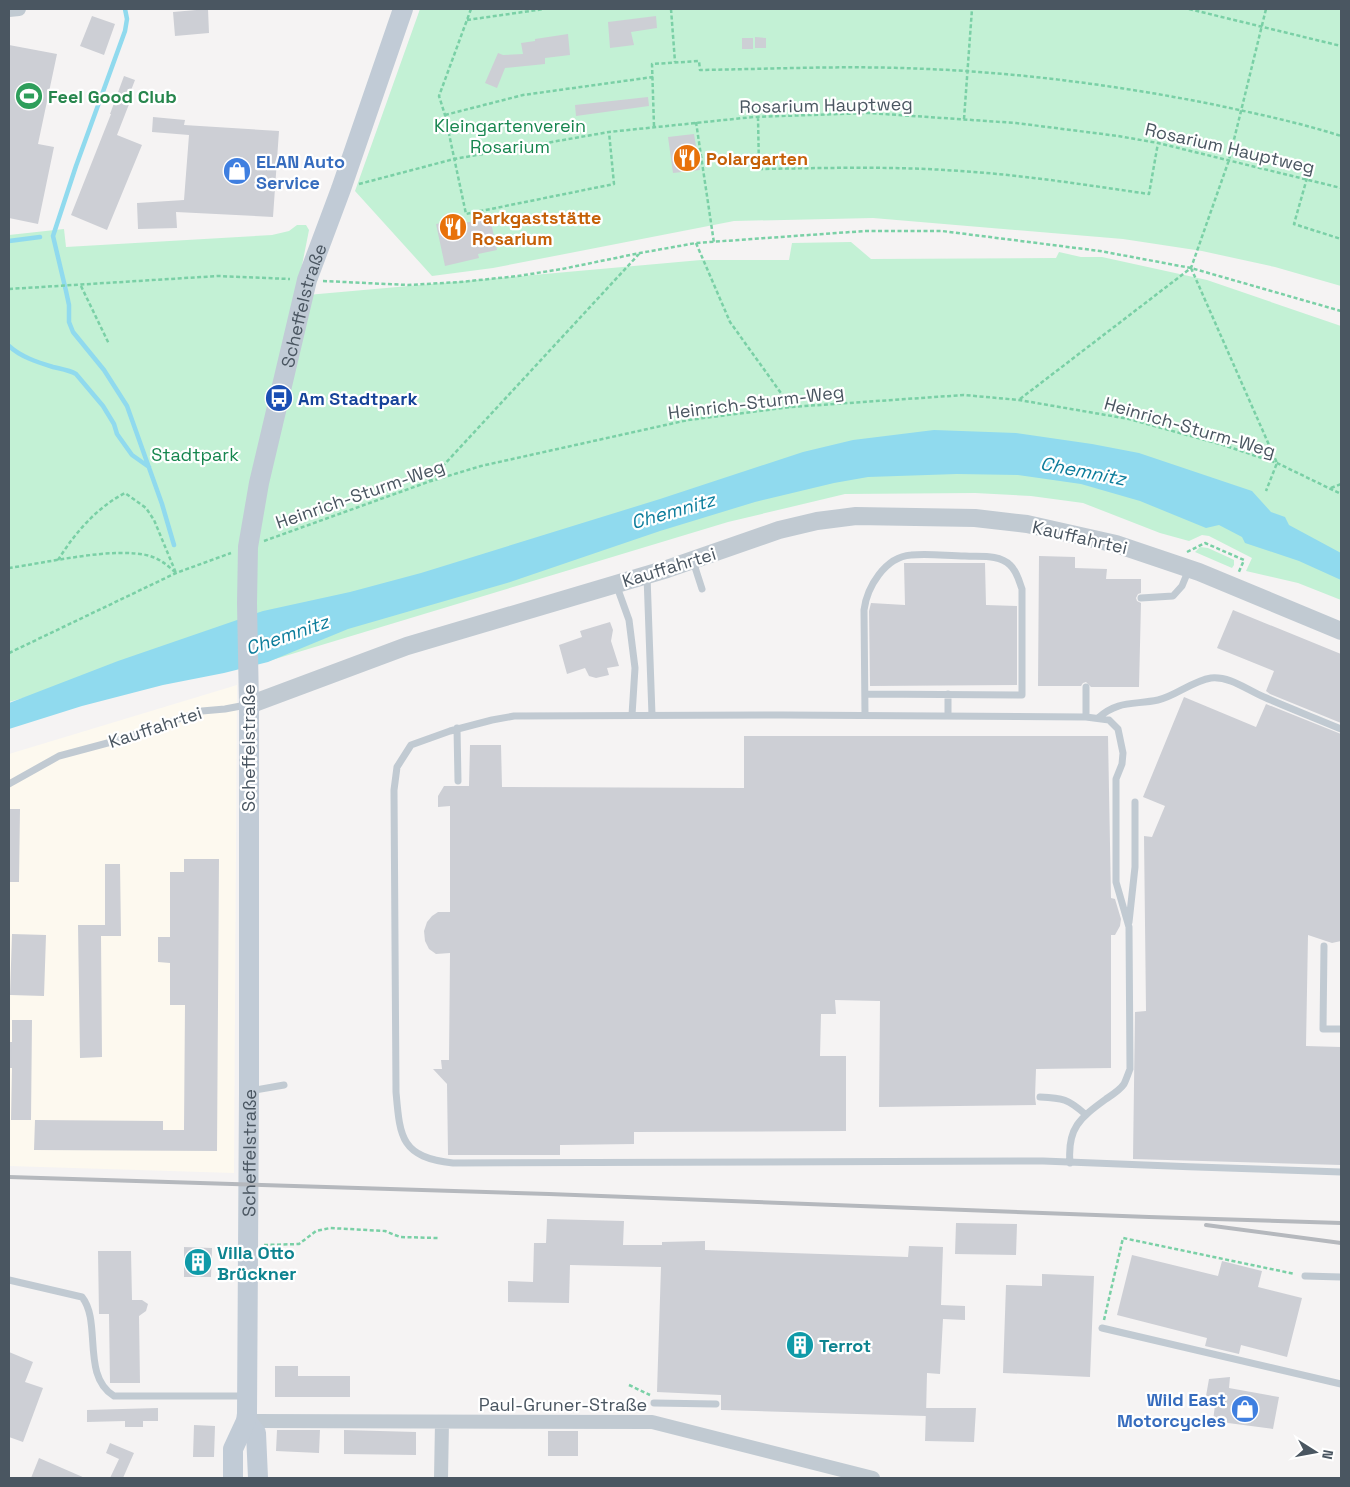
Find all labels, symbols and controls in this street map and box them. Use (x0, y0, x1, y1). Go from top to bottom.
sports icon: Feel Good Club (14, 81, 44, 111)
place label: Feel Good Club (48, 85, 177, 108)
street label: Rosarium Hauptweg (739, 92, 913, 118)
park label: Kleingartenverein Rosarium (434, 114, 586, 158)
street label: Rosarium Hauptweg (1143, 117, 1317, 179)
restaurant icon: Polargarten (672, 143, 702, 173)
place label: Polargarten (706, 147, 808, 170)
place label: ELAN Auto Service (256, 150, 345, 194)
shop icon: ELAN Auto Service (222, 156, 252, 186)
place label: Parkgaststätte Rosarium (472, 206, 601, 250)
restaurant icon: Parkgaststätte Rosarium (438, 212, 468, 242)
street label: Scheffelstraße (275, 240, 331, 370)
street label: Heinrich-Sturm-Weg (667, 380, 845, 424)
bus stop icon: Am Stadtpark (264, 383, 294, 413)
place label: Am Stadtpark (298, 387, 418, 410)
street label: Heinrich-Sturm-Weg (1102, 392, 1278, 462)
park label: Stadtpark (151, 443, 239, 466)
water label: Chemnitz (1038, 450, 1129, 492)
street label: Heinrich-Sturm-Weg (272, 454, 448, 534)
water label: Chemnitz (628, 487, 719, 535)
street label: Kauffahrtei (1030, 515, 1130, 559)
street label: Kauffahrtei (619, 542, 719, 592)
water label: Chemnitz (242, 609, 333, 661)
street label: Scheffelstraße (237, 684, 260, 812)
street label: Kauffahrtei (105, 701, 205, 753)
street label: Scheffelstraße (237, 1089, 261, 1217)
place label: Villa Otto Brückner (217, 1241, 296, 1285)
building icon: Villa Otto Brückner (183, 1247, 213, 1277)
building icon: Terrot (785, 1330, 815, 1360)
place label: Terrot (819, 1334, 871, 1357)
place label: Wild East Motorcycles (1117, 1388, 1226, 1432)
street label: Paul-Gruner-Straße (479, 1393, 647, 1416)
shop icon: Wild East Motorcycles (1230, 1394, 1260, 1424)
north arrow (1290, 1427, 1340, 1477)
text: N (1318, 1448, 1337, 1461)

